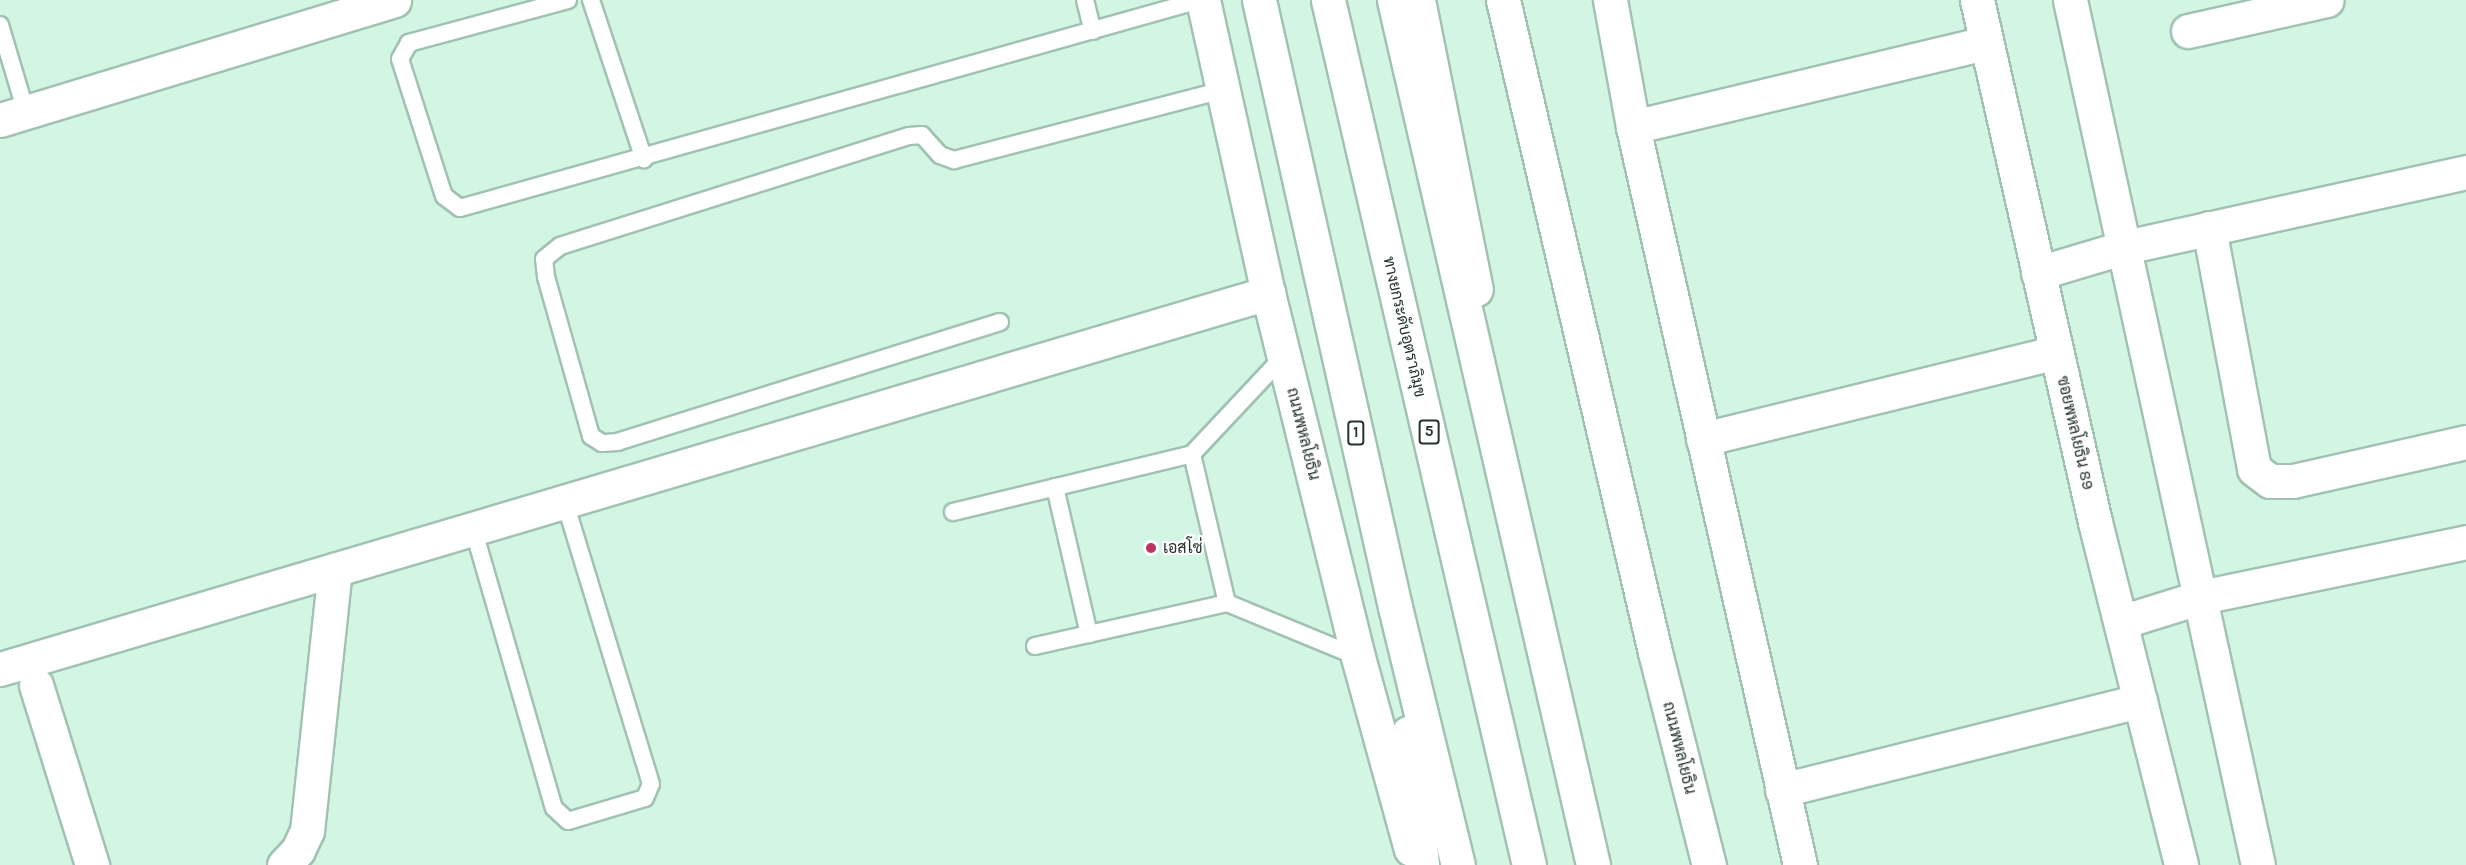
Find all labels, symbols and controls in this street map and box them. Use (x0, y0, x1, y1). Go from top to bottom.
street label: ทางยกระดับอุตราภิมุข (1378, 255, 1430, 399)
street label: ซอยพหลโยธิน 89 (2053, 374, 2097, 492)
street label: ถนนพหลโยธิน (1282, 386, 1324, 482)
road number: 5 (1418, 420, 1440, 444)
road number: 1 (1347, 421, 1365, 445)
place label: เอสโซ่ (1163, 538, 1203, 558)
marker: เอสโซ่ (1144, 541, 1158, 555)
street label: ถนนพหลโยธิน (1658, 700, 1700, 796)

